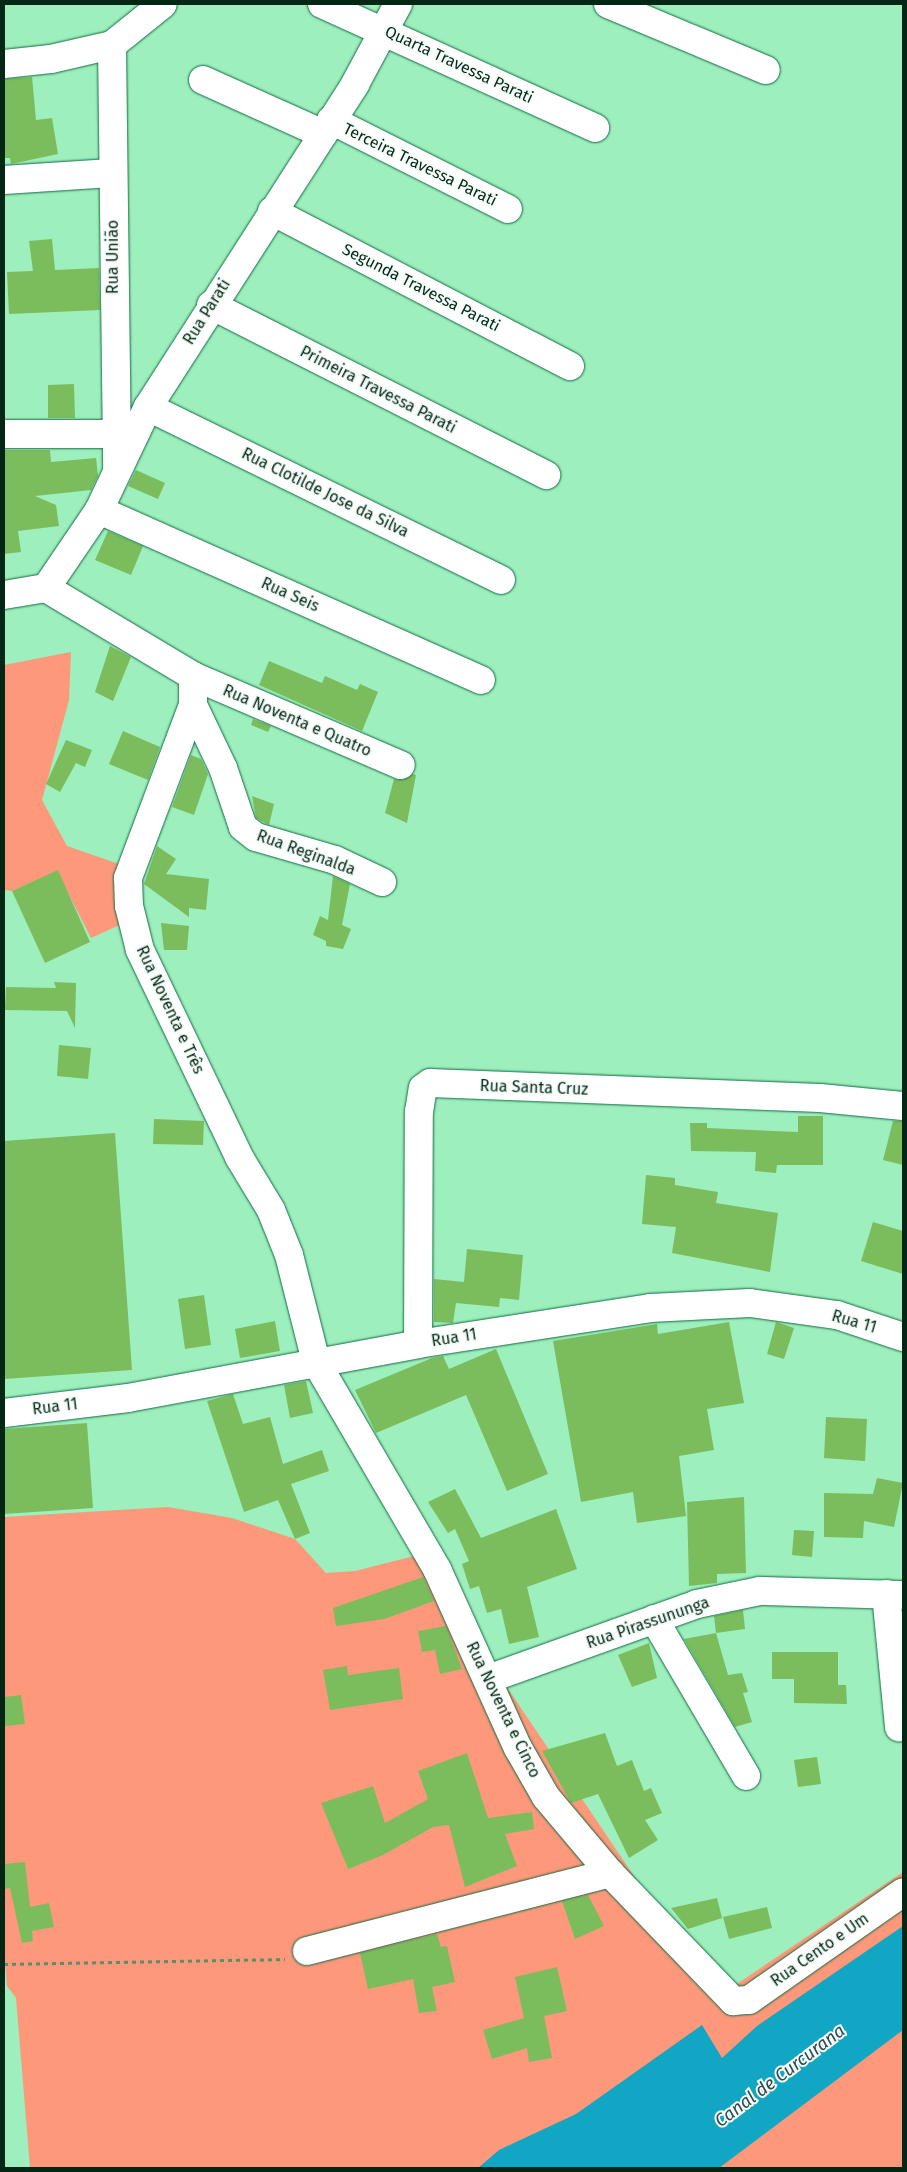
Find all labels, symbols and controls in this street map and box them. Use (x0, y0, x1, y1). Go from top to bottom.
street label: Quarta Travessa Parati (382, 22, 536, 108)
street label: Terceira Travessa Parati (340, 119, 500, 211)
street label: Rua União (103, 220, 123, 294)
street label: Segunda Travessa Parati (339, 240, 503, 336)
street label: Rua Parati (179, 276, 235, 348)
street label: Primeira Travessa Parati (297, 342, 459, 438)
street label: Rua Clotilde Jose da Silva (238, 444, 412, 542)
street label: Rua Seis (258, 574, 322, 616)
street label: Rua Noventa e Quatro (220, 681, 374, 761)
street label: Rua Reginalda (254, 826, 358, 880)
street label: Rua Noventa e Três (132, 943, 208, 1077)
street label: Rua Santa Cruz (479, 1077, 589, 1099)
street label: Rua 11 (829, 1306, 879, 1338)
street label: Rua 11 (430, 1325, 478, 1351)
street label: Rua 11 (31, 1395, 79, 1419)
street label: Rua Pirassununga (584, 1593, 712, 1653)
street label: Rua Noventa e Cinco (462, 1639, 544, 1781)
street label: Rua Cento e Um (767, 1909, 873, 1991)
water label: Canal de Curcurana (711, 2020, 849, 2132)

